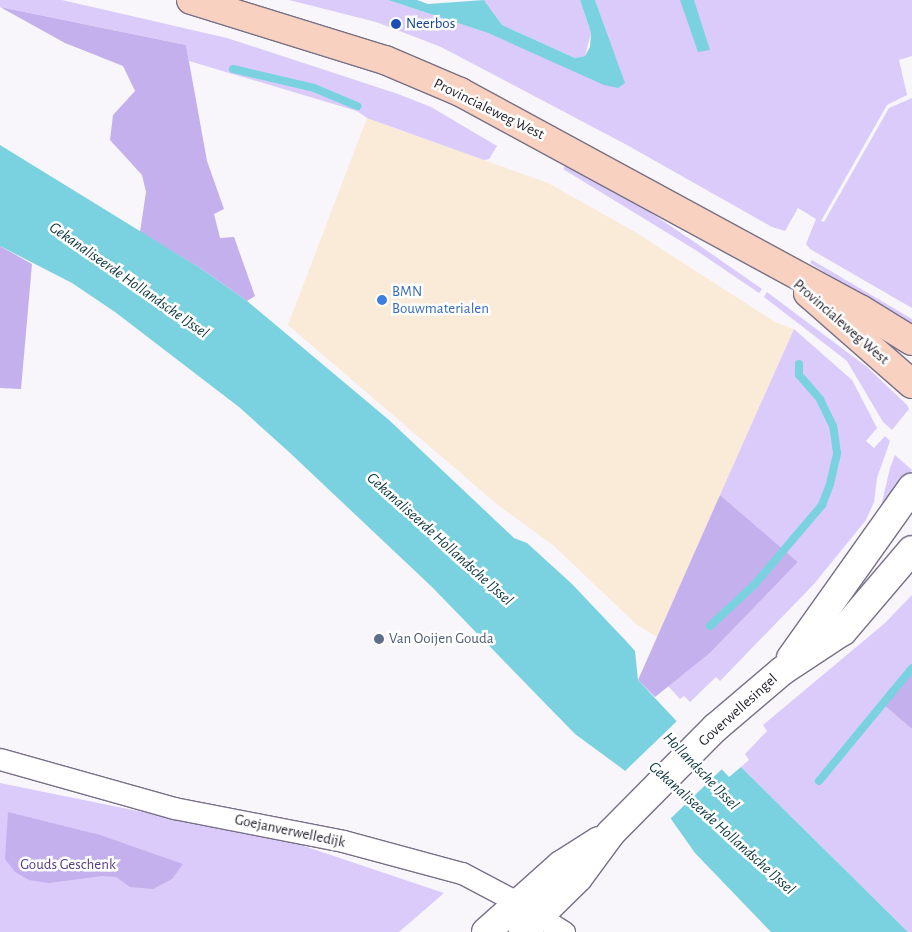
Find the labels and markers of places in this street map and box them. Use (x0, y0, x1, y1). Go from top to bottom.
place label: Neerbos (406, 15, 455, 33)
marker: Neerbos (390, 18, 402, 30)
place label: BMN Bouwmaterialen (392, 282, 489, 317)
marker: BMN Bouwmaterialen (376, 294, 388, 306)
place label: Van Ooijen Gouda (389, 630, 494, 648)
marker: Van Ooijen Gouda (373, 633, 385, 645)

